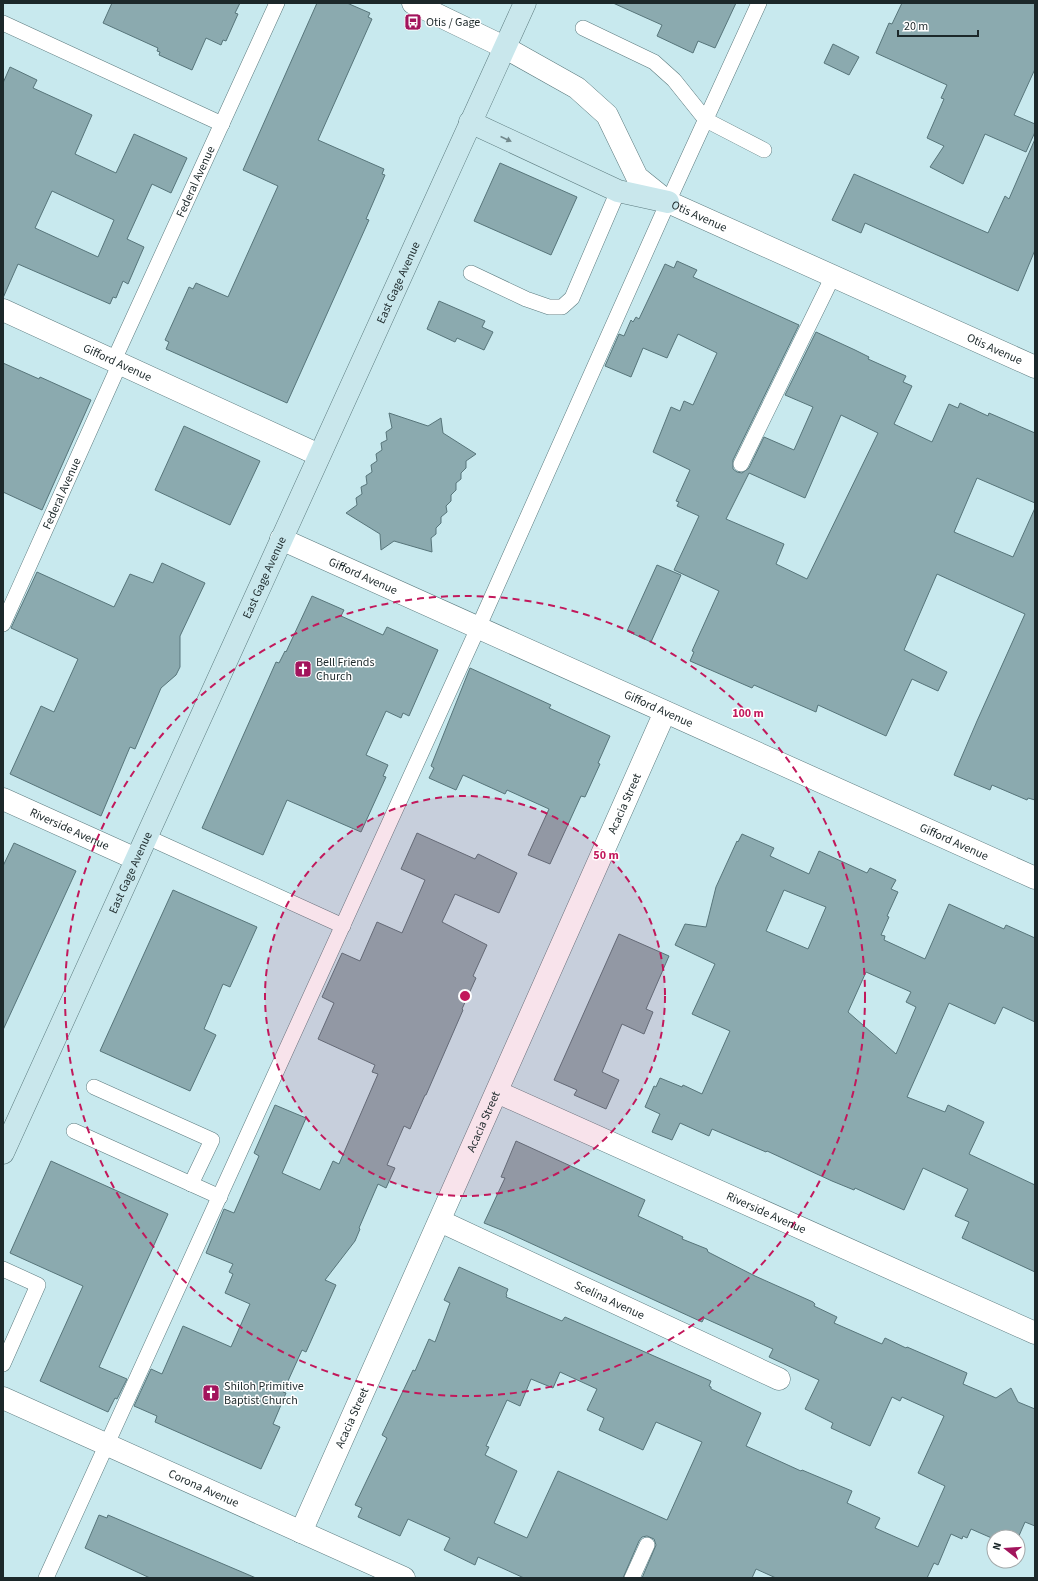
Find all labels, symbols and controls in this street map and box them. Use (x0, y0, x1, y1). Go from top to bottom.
bus stop icon: Otis / Gage (403, 12, 423, 32)
scale bar (898, 12, 978, 38)
place label: Otis / Gage (426, 14, 480, 31)
text: 20 m (904, 18, 928, 35)
one-way arrow (500, 136, 511, 142)
street label: Federal Avenue (172, 143, 220, 220)
street label: Otis Avenue (668, 197, 730, 236)
street label: East Gage Avenue (373, 239, 425, 326)
street label: Otis Avenue (964, 329, 1025, 369)
street label: Gifford Avenue (80, 340, 154, 386)
street label: Federal Avenue (38, 455, 85, 532)
street label: East Gage Avenue (239, 534, 291, 621)
street label: Gifford Avenue (326, 553, 400, 599)
place label: Bell Friends Church (316, 654, 375, 685)
church icon: Bell Friends Church (293, 659, 313, 679)
street label: Gifford Avenue (621, 686, 696, 732)
text: 100 m (732, 705, 764, 722)
street label: Acacia Street (604, 771, 646, 837)
street label: Riverside Avenue (27, 804, 112, 855)
street label: Gifford Avenue (917, 819, 991, 865)
street label: East Gage Avenue (105, 829, 157, 917)
text: 50 m (593, 847, 619, 864)
centre of rings (458, 989, 472, 1003)
street label: Acacia Street (463, 1089, 505, 1155)
street label: Riverside Avenue (724, 1188, 809, 1238)
street label: Scelina Avenue (571, 1277, 647, 1324)
place label: Shiloh Primitive Baptist Church (224, 1378, 304, 1409)
church icon: Shiloh Primitive Baptist Church (201, 1383, 221, 1403)
street label: Acacia Street (331, 1385, 373, 1451)
street label: Corona Avenue (165, 1465, 242, 1512)
north arrow (986, 1529, 1026, 1569)
text: N (989, 1541, 1005, 1552)

